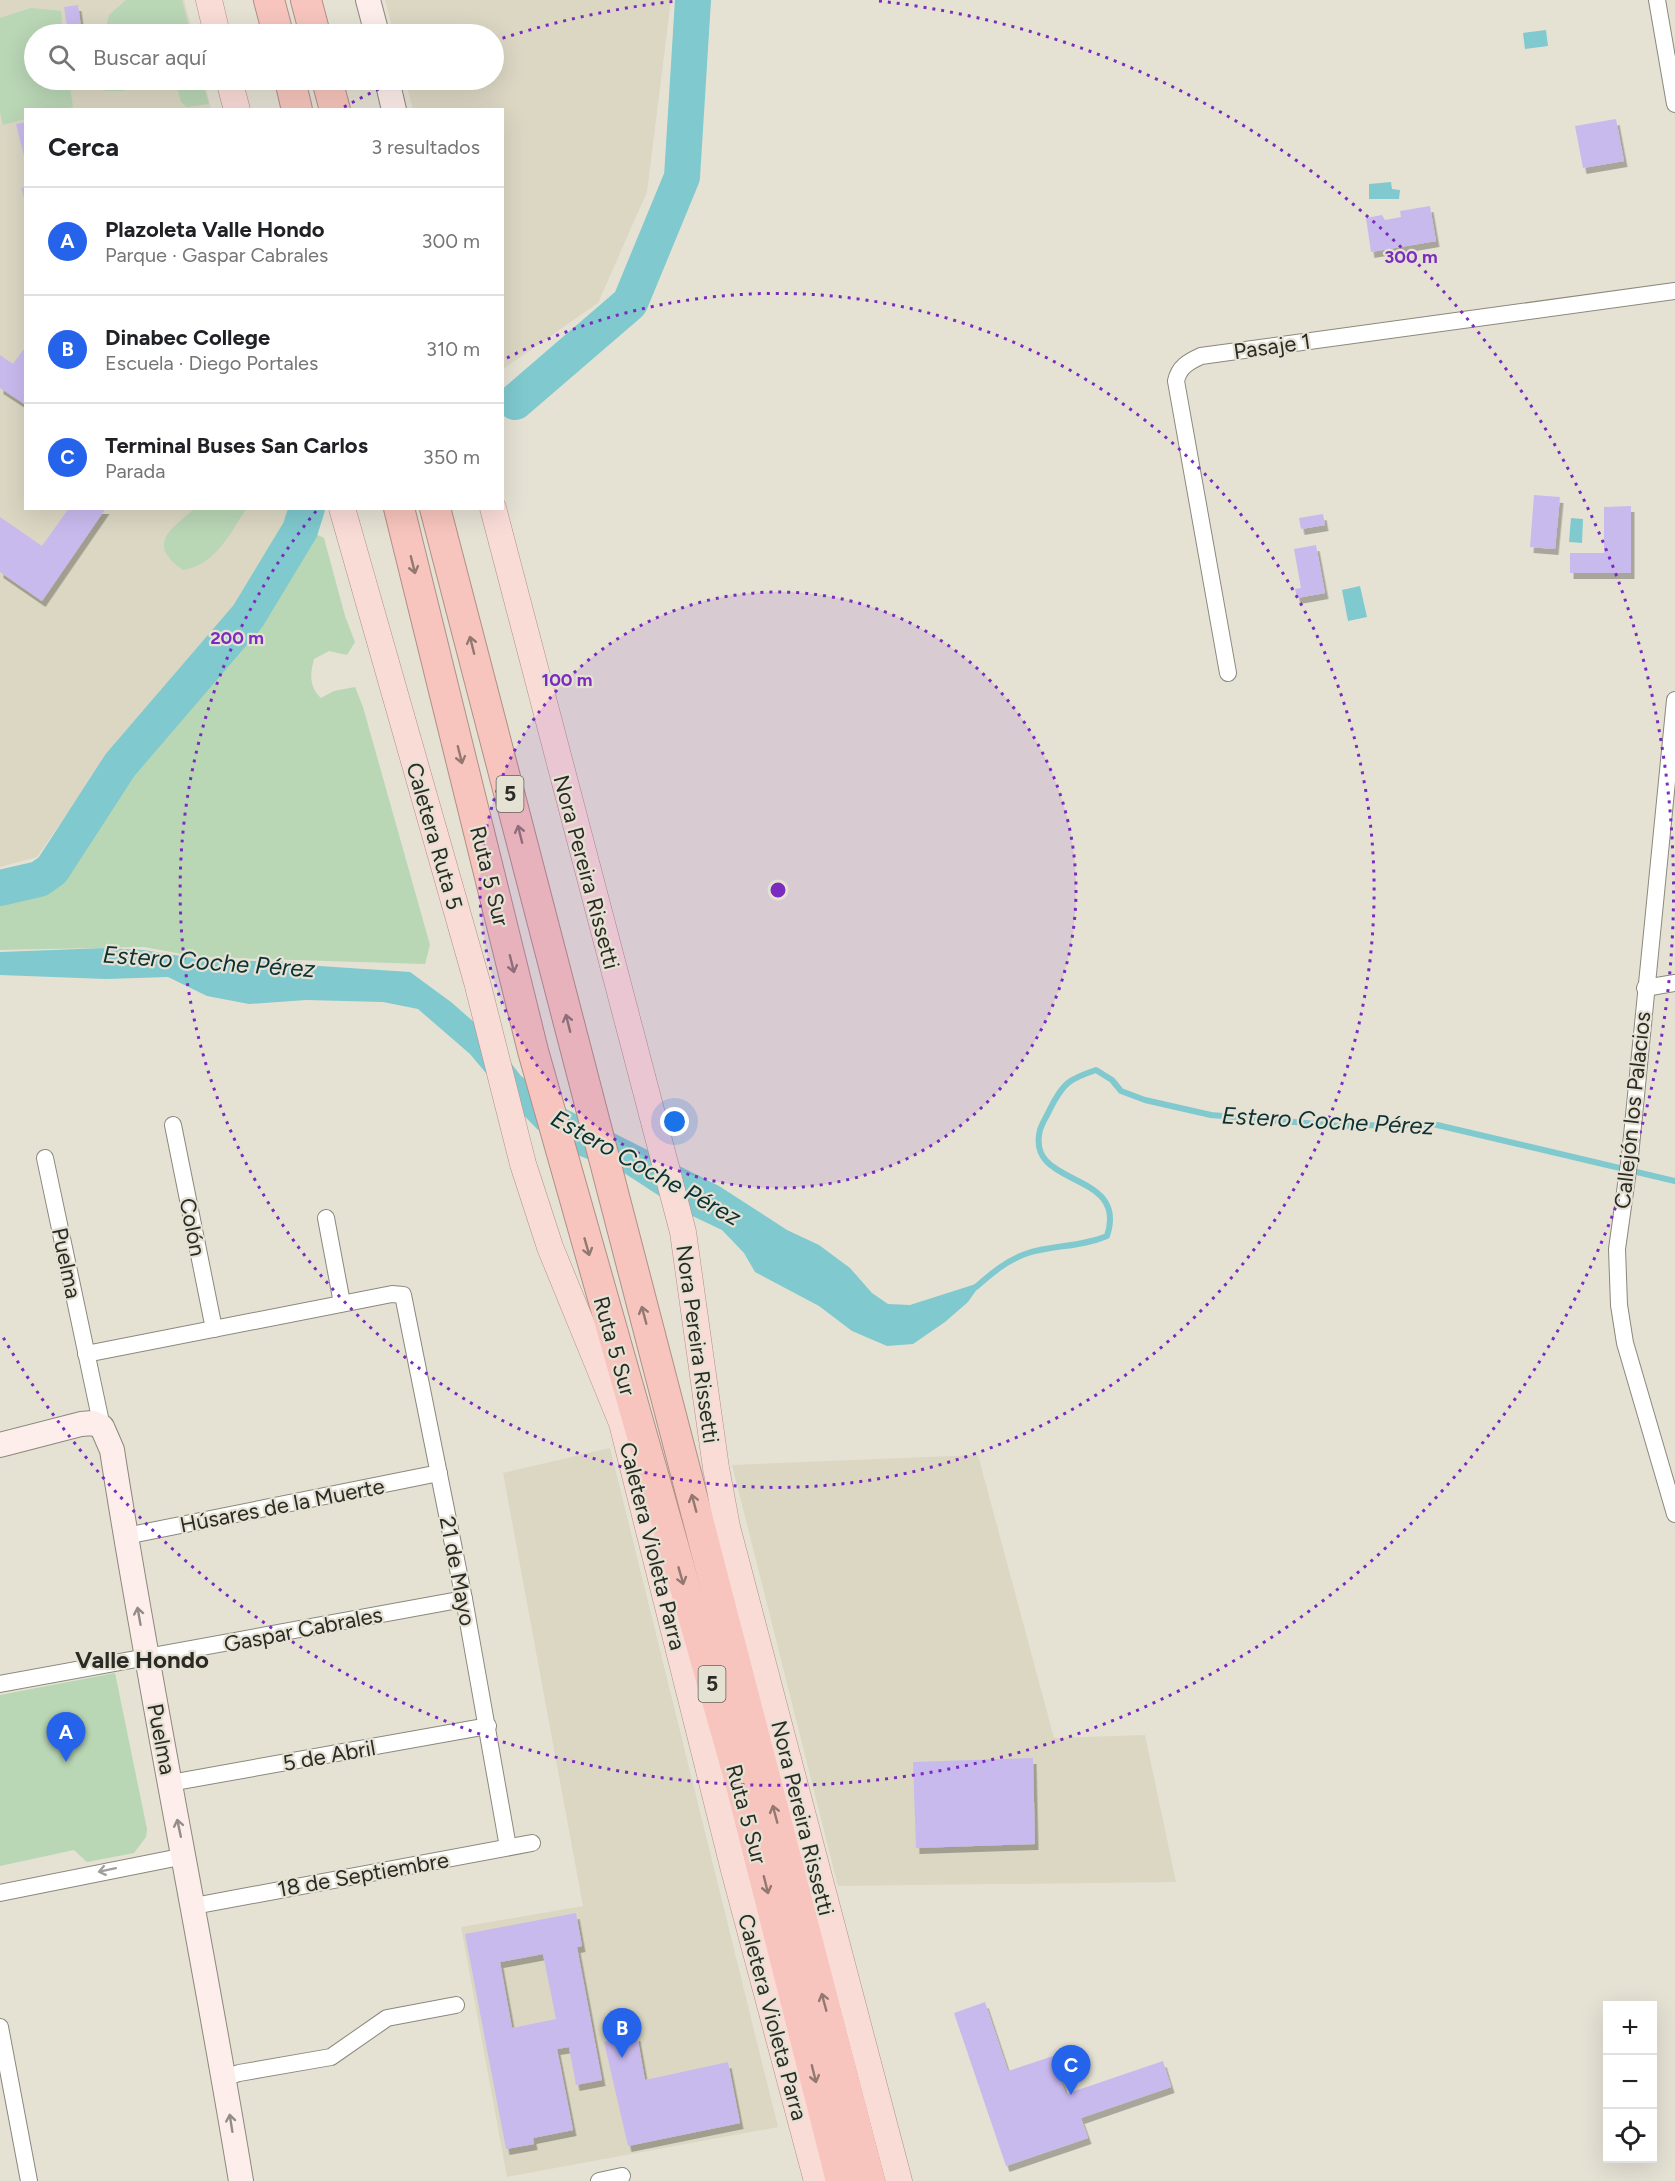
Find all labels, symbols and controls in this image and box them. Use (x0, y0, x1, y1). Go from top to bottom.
search box (24, 24, 504, 90)
icon: search (45, 41, 78, 74)
text: Buscar aquí (93, 44, 206, 71)
text: Cerca (48, 131, 119, 163)
text: 3 resultados (371, 135, 480, 159)
text: Plazoleta Valle Hondo (105, 216, 325, 243)
text: A (60, 229, 75, 253)
text: 300 m (422, 229, 480, 253)
text: Parque · Gaspar Cabrales (105, 243, 328, 267)
text: 300 m (1384, 246, 1438, 268)
text: Dinabec College (105, 324, 270, 351)
street label: Pasaje 1 (1232, 328, 1312, 365)
text: B (61, 337, 74, 361)
text: 310 m (426, 337, 480, 361)
text: Escuela · Diego Portales (105, 351, 318, 375)
text: Terminal Buses San Carlos (105, 432, 368, 459)
text: C (60, 445, 75, 469)
text: 350 m (423, 445, 480, 469)
text: Parada (105, 459, 165, 483)
one-way arrow (407, 555, 419, 574)
text: 200 m (210, 627, 264, 649)
one-way arrow (466, 636, 477, 655)
text: 100 m (542, 669, 592, 691)
one-way arrow (454, 745, 466, 764)
street label: Caletera Ruta 5 (401, 759, 468, 913)
street label: Nora Pereira Rissetti (548, 772, 625, 972)
road number: 5 (496, 776, 524, 812)
street label: Ruta 5 Sur (464, 823, 515, 930)
one-way arrow (514, 825, 525, 844)
centre of rings (768, 880, 788, 900)
water label: Estero Coche Pérez (102, 940, 316, 983)
one-way arrow (506, 954, 518, 973)
street label: Callejón los Palacios (1609, 1010, 1656, 1210)
one-way arrow (562, 1014, 573, 1033)
water label: Estero Coche Pérez (1221, 1100, 1435, 1141)
water label: Estero Coche Pérez (546, 1103, 746, 1232)
your location (660, 1107, 689, 1136)
street label: Colón (174, 1196, 211, 1258)
street label: Puelma (46, 1225, 87, 1301)
one-way arrow (582, 1237, 593, 1256)
street label: Nora Pereira Rissetti (670, 1243, 725, 1445)
street label: Ruta 5 Sur (587, 1293, 642, 1400)
one-way arrow (638, 1305, 649, 1324)
street label: Caletera Violeta Parra (614, 1440, 691, 1653)
street label: Húsares de la Muerte (177, 1472, 387, 1539)
one-way arrow (687, 1494, 699, 1513)
street label: 21 de Mayo (434, 1514, 481, 1628)
one-way arrow (676, 1566, 687, 1585)
street label: Gaspar Cabrales (221, 1601, 385, 1658)
one-way arrow (133, 1606, 144, 1626)
district label: Valle Hondo (75, 1645, 209, 1674)
road number: 5 (698, 1666, 726, 1702)
street label: Puelma (141, 1701, 182, 1777)
pin: A (46, 1712, 86, 1762)
street label: Nora Pereira Rissetti (765, 1718, 840, 1918)
street label: 5 de Abril (281, 1734, 378, 1777)
street label: Ruta 5 Sur (720, 1761, 773, 1868)
one-way arrow (769, 1805, 780, 1824)
one-way arrow (173, 1819, 184, 1838)
street label: 18 de Septiembre (275, 1846, 451, 1903)
one-way arrow (97, 1865, 116, 1877)
one-way arrow (761, 1876, 773, 1895)
street label: Caletera Violeta Parra (732, 1911, 813, 2124)
one-way arrow (818, 1993, 829, 2012)
map controls (1603, 2001, 1657, 2163)
button: + (1603, 2001, 1657, 2055)
pin: B (602, 2008, 642, 2058)
pin: C (1052, 2046, 1090, 2095)
button: − (1603, 2055, 1657, 2109)
one-way arrow (809, 2065, 820, 2084)
button: locate (1603, 2109, 1657, 2163)
one-way arrow (226, 2114, 237, 2134)

